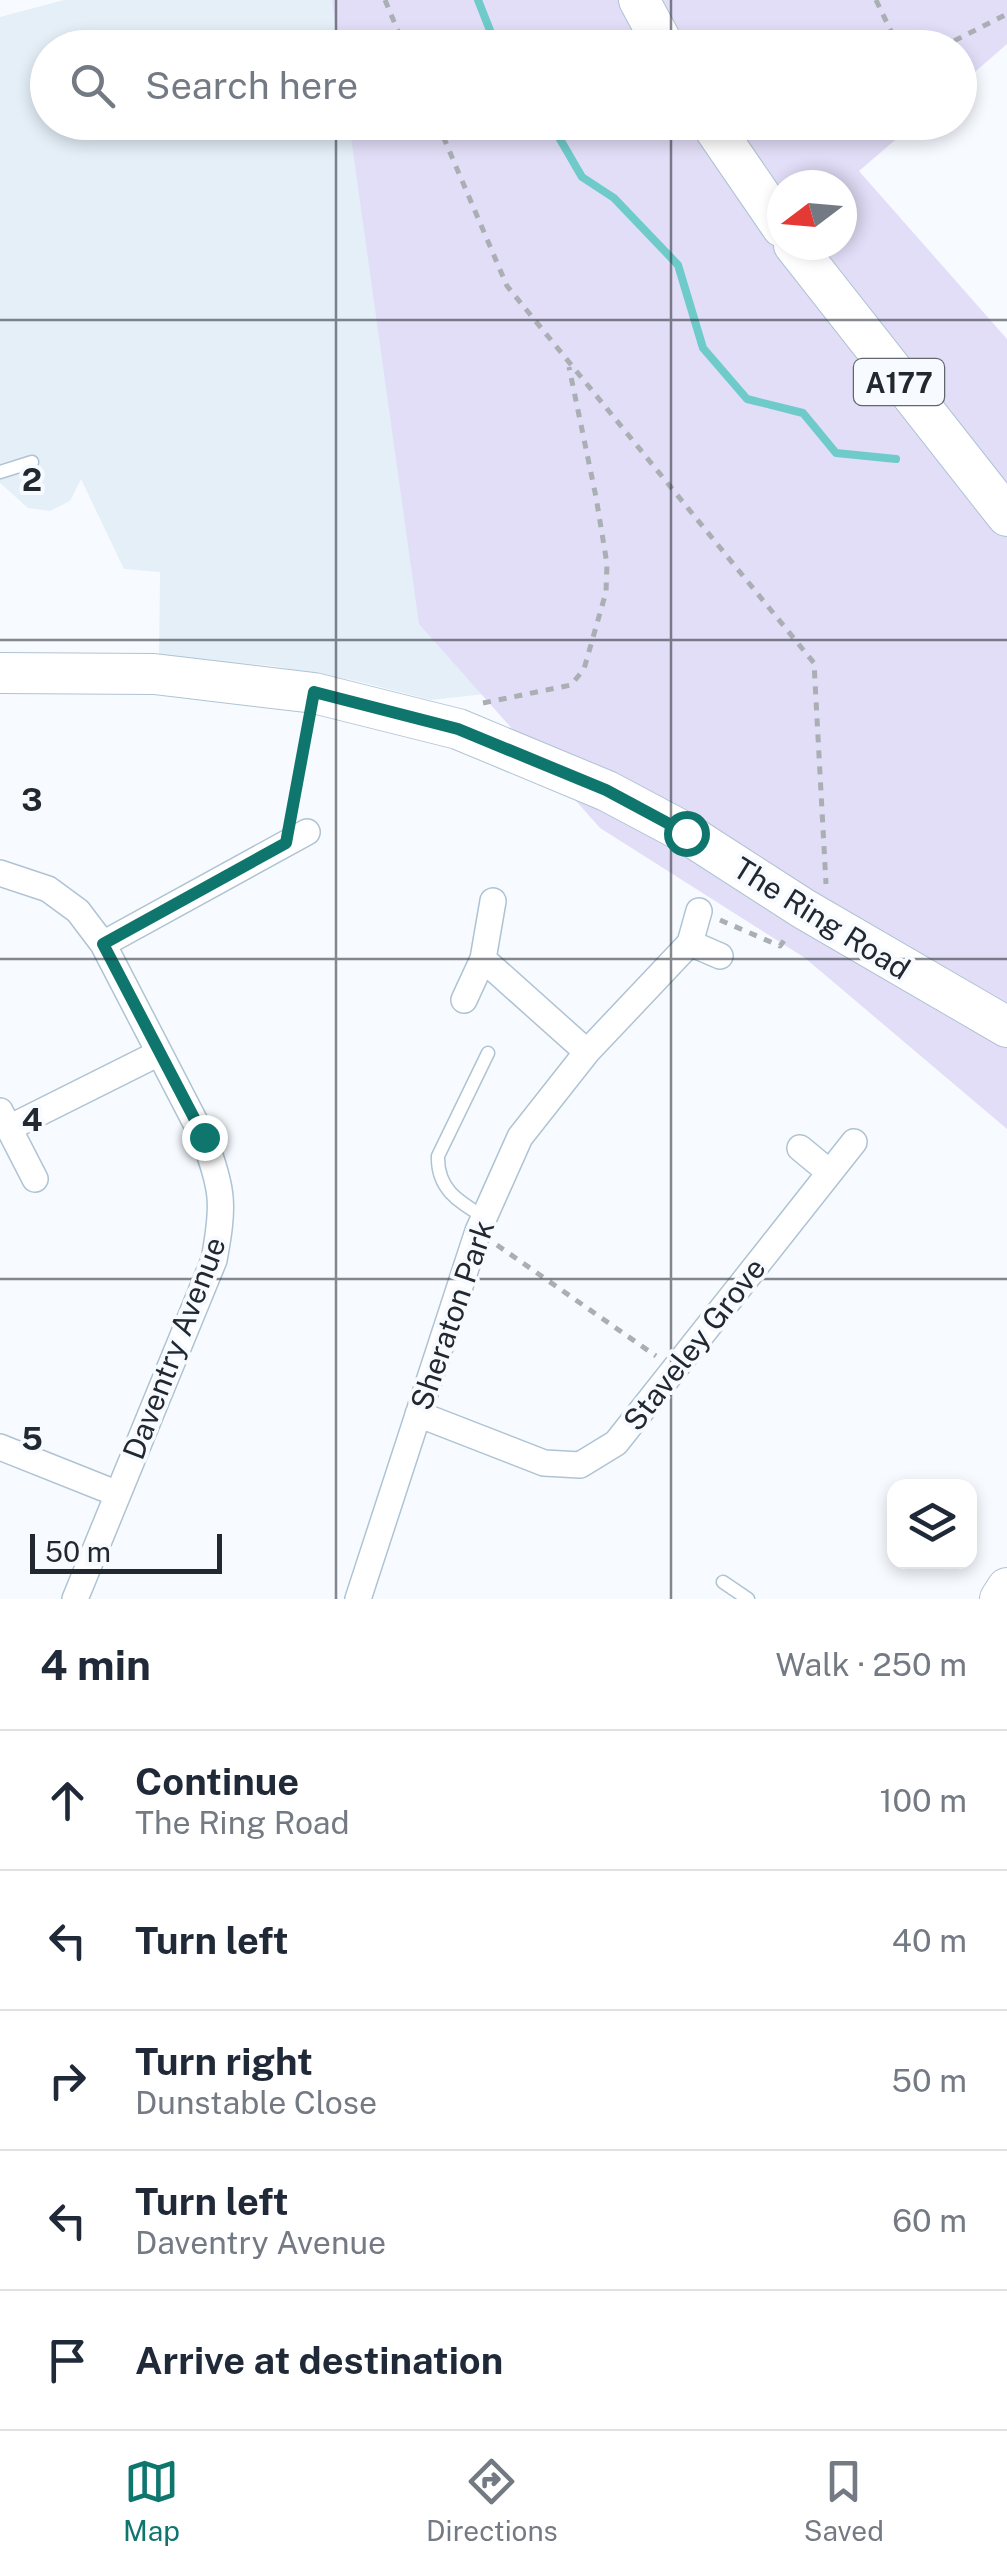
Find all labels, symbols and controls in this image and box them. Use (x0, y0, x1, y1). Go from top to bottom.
search box (30, 30, 977, 140)
icon: search (65, 58, 120, 113)
text: Search here (145, 63, 358, 108)
north arrow (767, 170, 857, 260)
road number: A177 (854, 359, 944, 405)
text: 2 (22, 461, 42, 498)
text: 3 (21, 781, 43, 818)
route start (664, 811, 710, 857)
street label: The Ring Road (727, 849, 917, 987)
text: 4 (22, 1101, 43, 1138)
route end (182, 1115, 228, 1161)
street label: Sheraton Park (403, 1215, 501, 1415)
street label: Daventry Avenue (115, 1232, 233, 1464)
street label: Staveley Grove (615, 1250, 773, 1438)
text: 5 (21, 1420, 43, 1457)
map controls (887, 1479, 977, 1569)
button: layers (887, 1479, 977, 1569)
scale bar (30, 1529, 222, 1573)
text: 50 m (45, 1535, 111, 1568)
text: 4 min (40, 1640, 151, 1689)
text: Walk · 250 m (775, 1646, 967, 1683)
text: Continue (135, 1759, 299, 1804)
icon: ahead (40, 1773, 95, 1828)
text: 100 m (880, 1782, 967, 1819)
text: The Ring Road (135, 1804, 350, 1841)
icon: left (40, 1913, 95, 1968)
text: Turn left (135, 1918, 289, 1963)
text: 40 m (892, 1922, 967, 1959)
text: Turn right (135, 2039, 313, 2084)
icon: right (40, 2053, 95, 2108)
text: 50 m (891, 2062, 967, 2099)
text: Dunstable Close (135, 2084, 377, 2121)
text: Turn left (135, 2179, 289, 2224)
icon: left (40, 2193, 95, 2248)
text: 60 m (892, 2202, 967, 2239)
text: Daventry Avenue (135, 2224, 386, 2261)
icon: arrive (40, 2333, 95, 2388)
text: Arrive at destination (135, 2338, 503, 2383)
tab: Map (123, 2454, 180, 2547)
tab: Directions (426, 2454, 558, 2547)
tab: Saved (804, 2454, 884, 2547)

